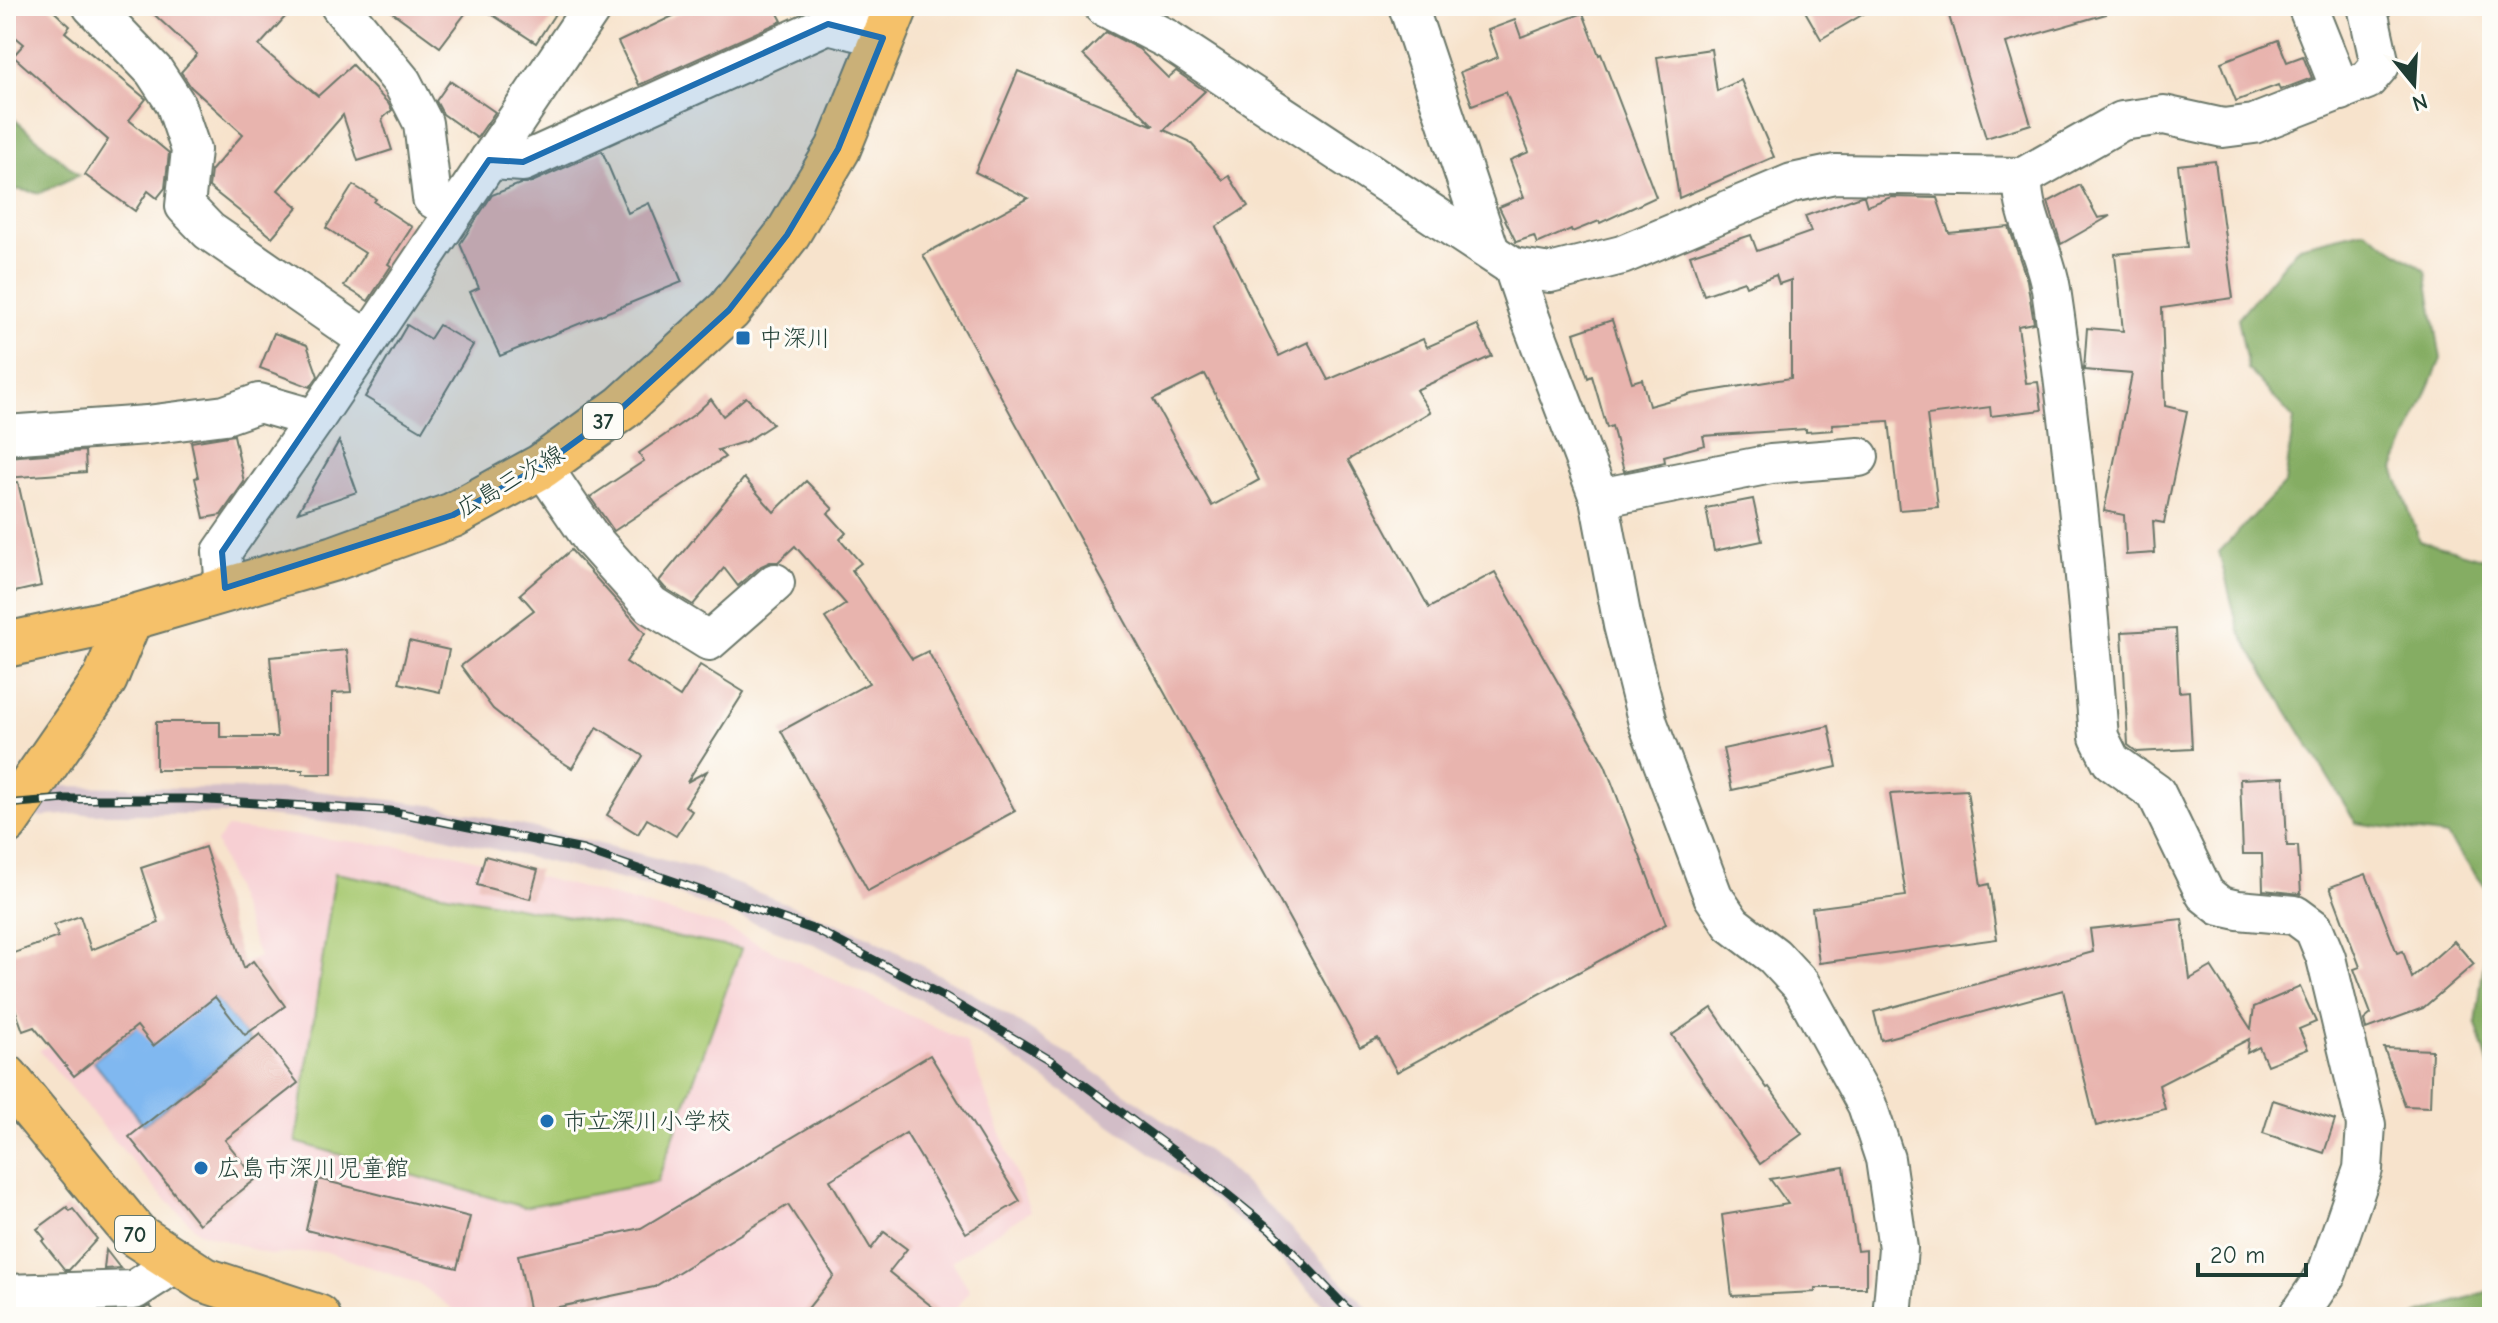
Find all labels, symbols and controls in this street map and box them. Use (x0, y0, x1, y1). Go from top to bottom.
north arrow (2374, 44, 2454, 124)
text: N (2409, 87, 2431, 117)
place label: 中深川 (759, 324, 831, 352)
marker: 中深川 (734, 329, 752, 347)
road number: 37 (583, 403, 623, 439)
street label: 広島三次線 (451, 439, 569, 523)
place label: 市立深川小学校 (563, 1107, 731, 1135)
marker: 市立深川小学校 (538, 1112, 556, 1130)
place label: 広島市深川児童館 (217, 1154, 409, 1182)
marker: 広島市深川児童館 (192, 1159, 210, 1177)
road number: 70 (115, 1216, 155, 1252)
scale bar (2198, 1227, 2306, 1277)
text: 20 m (2210, 1241, 2265, 1269)

